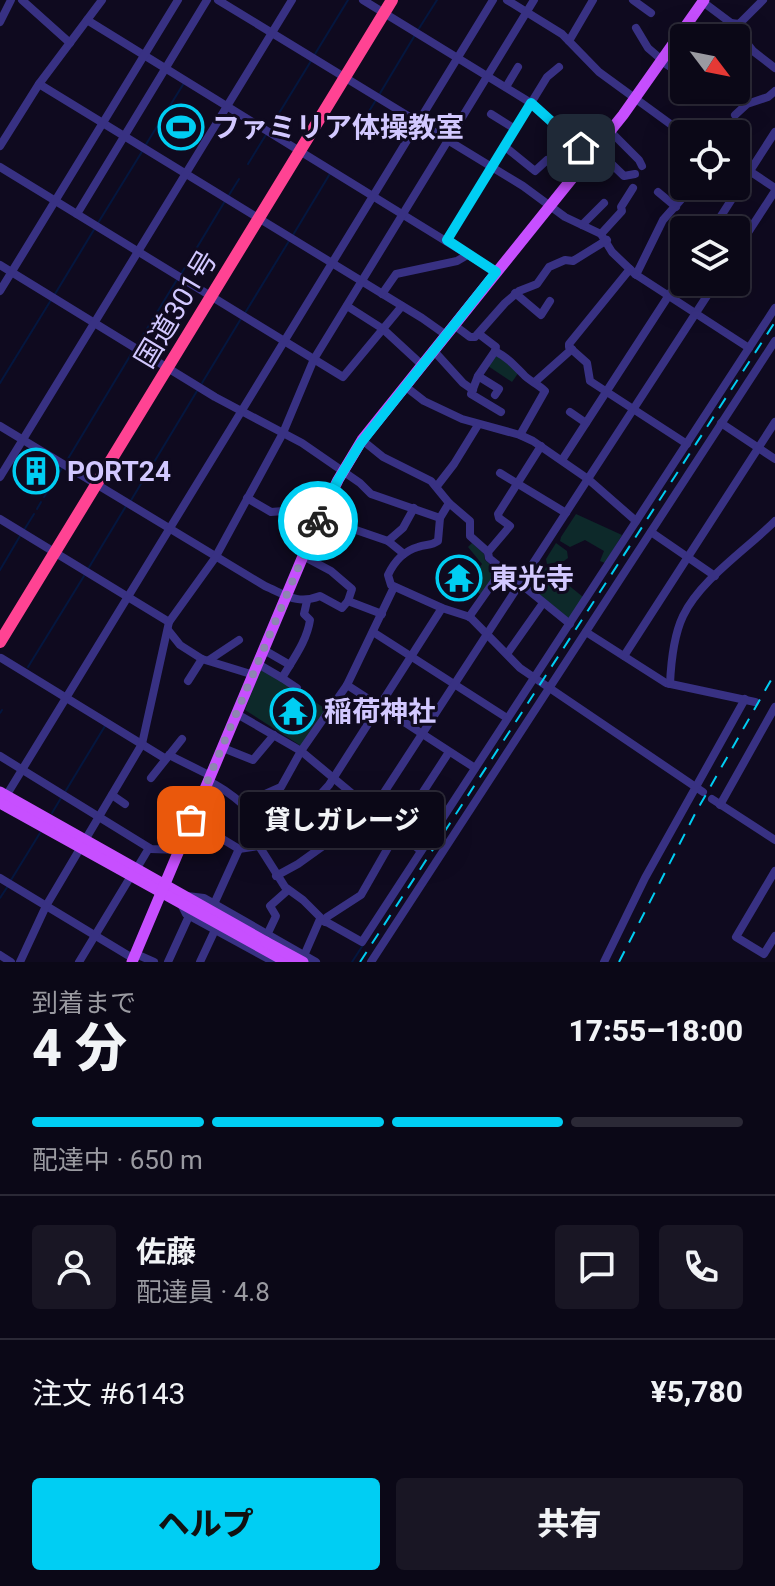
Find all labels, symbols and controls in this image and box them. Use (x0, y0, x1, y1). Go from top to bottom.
north arrow (670, 24, 750, 104)
map controls (670, 24, 750, 296)
sports icon: ファミリア体操教室 (157, 103, 205, 151)
place label: ファミリア体操教室 (212, 111, 464, 144)
pin (547, 114, 615, 182)
button: locate (670, 120, 750, 200)
icon: home (559, 126, 603, 170)
button: layers (670, 216, 750, 296)
street label: 国道301号 (128, 244, 224, 374)
building icon: PORT24 (12, 447, 60, 495)
place label: PORT24 (67, 455, 171, 488)
courier (278, 481, 358, 561)
icon: bike (296, 499, 340, 543)
temple icon: 東光寺 (435, 554, 483, 602)
place label: 東光寺 (490, 562, 574, 595)
temple icon: 稲荷神社 (269, 687, 317, 735)
place label: 稲荷神社 (324, 695, 436, 728)
pin (157, 786, 225, 854)
callout: 貸しガレージ (239, 792, 443, 848)
icon: bag (169, 798, 213, 842)
text: 貸しガレージ (264, 805, 420, 835)
text: 到着まで (32, 988, 136, 1018)
text: 17:55–18:00 (568, 1013, 743, 1048)
text: 4 分 (32, 1018, 127, 1079)
text: 配達中 · 650 m (32, 1145, 203, 1175)
button: person (32, 1225, 116, 1309)
button: chat (555, 1225, 639, 1309)
button: phone (659, 1225, 743, 1309)
text: 佐藤 (136, 1234, 196, 1269)
text: 配達員 · 4.8 (136, 1277, 270, 1307)
text: ¥5,780 (651, 1374, 743, 1409)
text: 注文 #6143 (32, 1376, 185, 1411)
button: ヘルプ (32, 1478, 380, 1570)
button: 共有 (396, 1478, 743, 1570)

